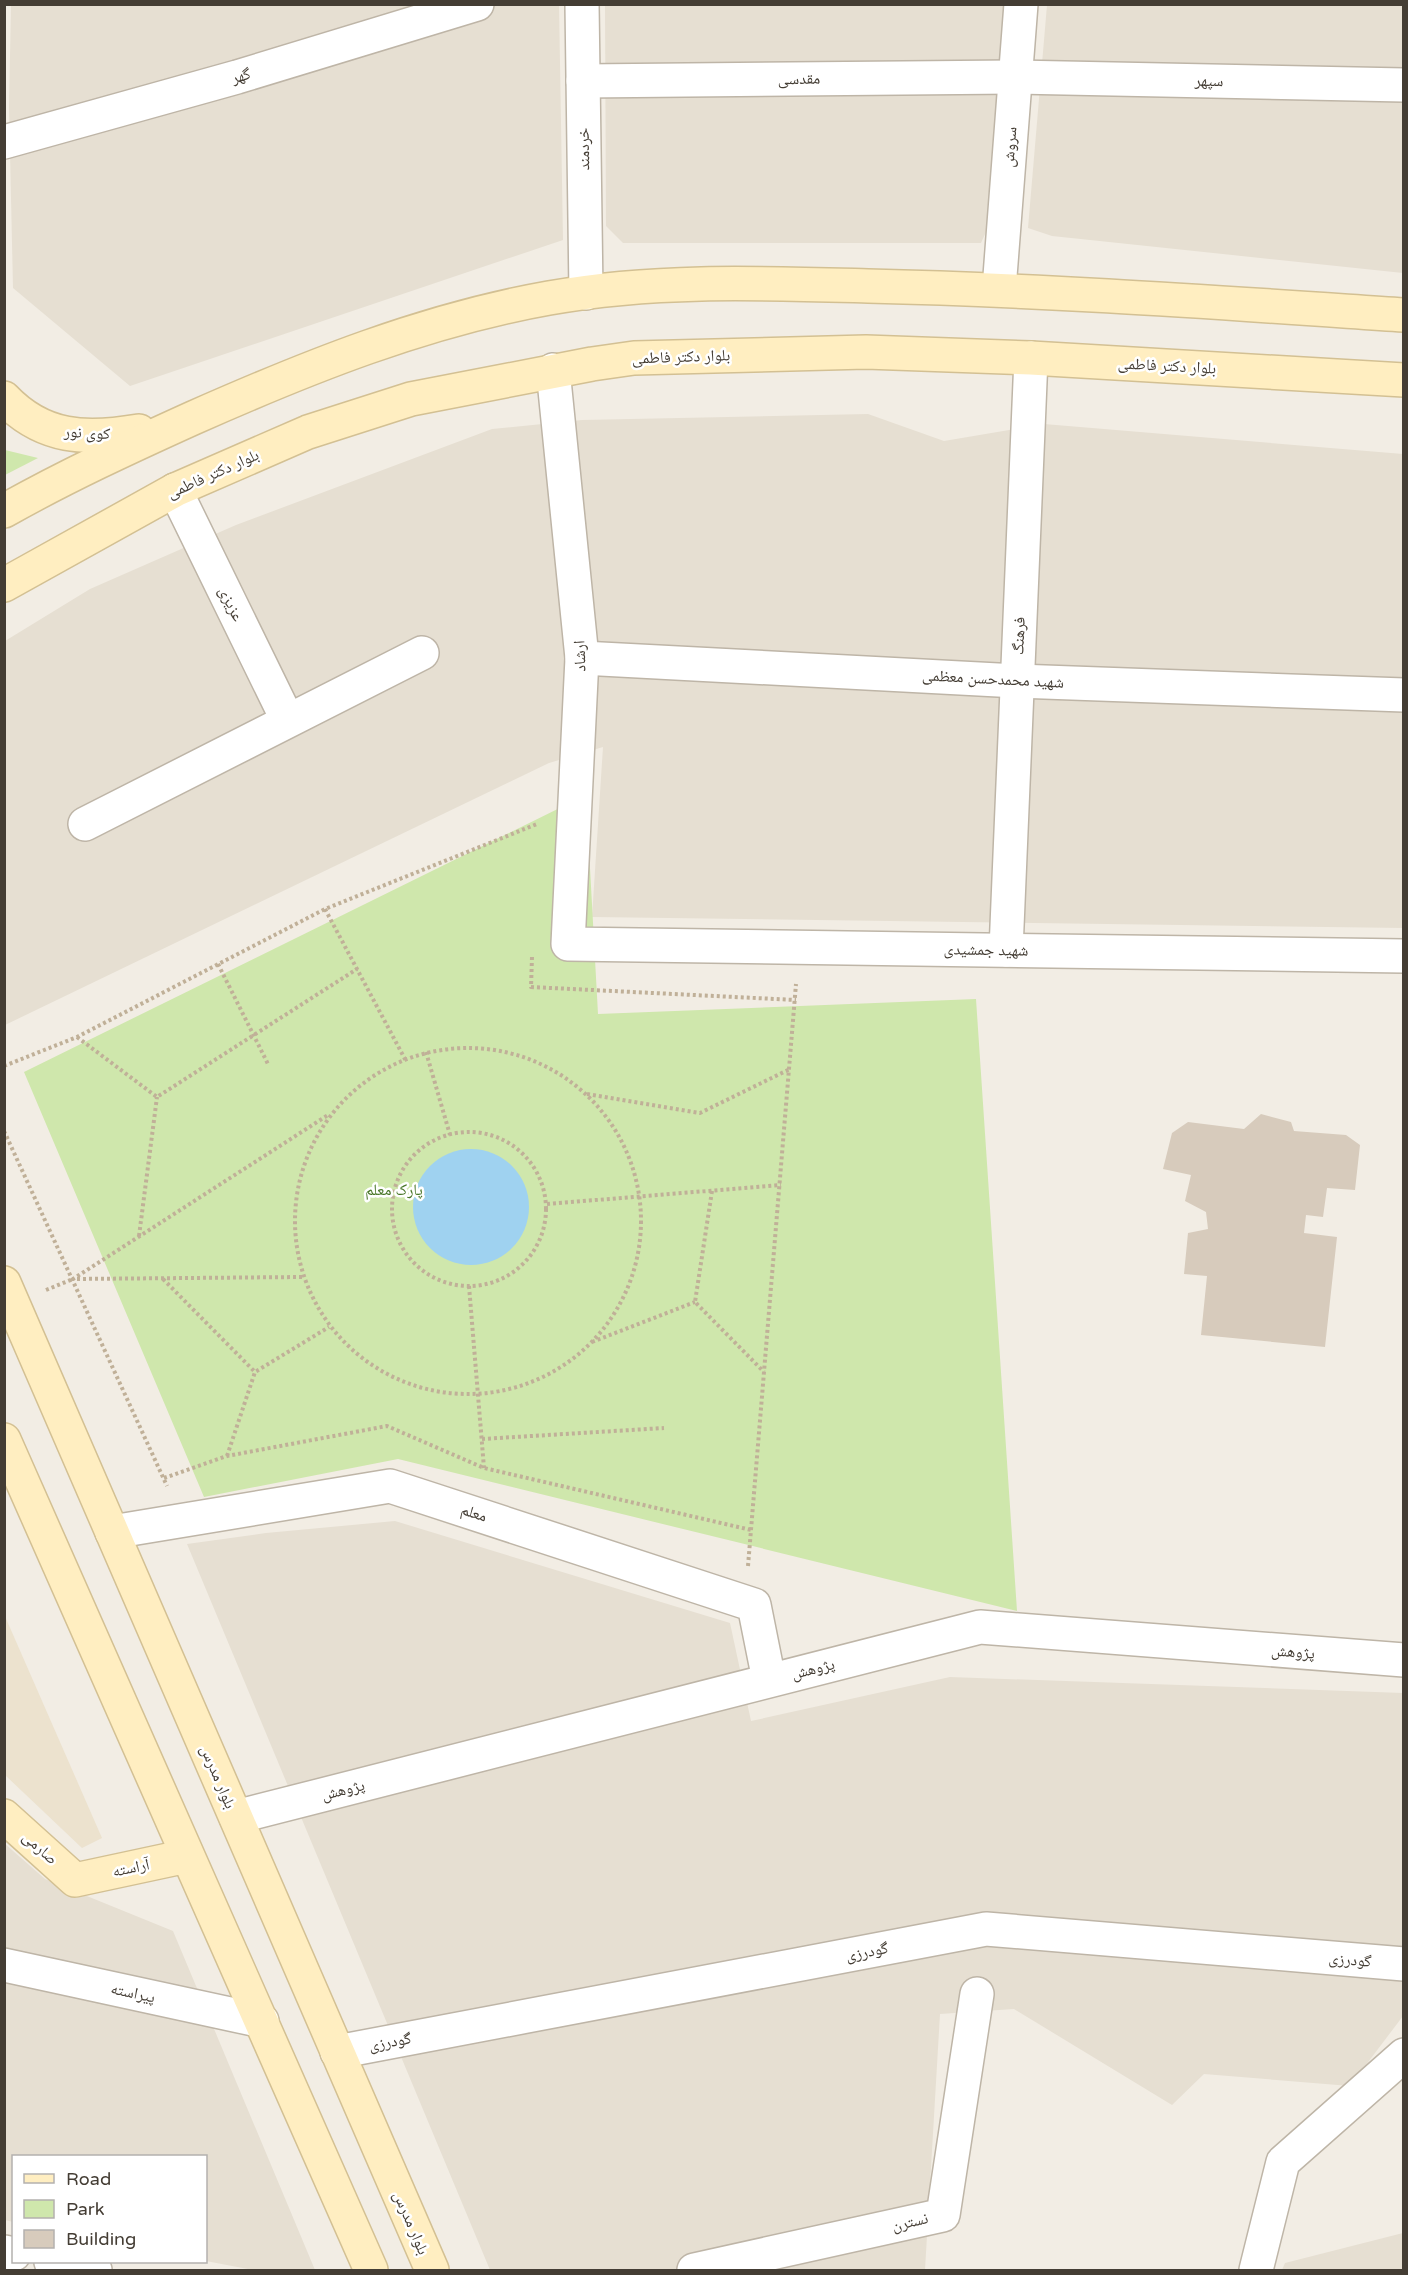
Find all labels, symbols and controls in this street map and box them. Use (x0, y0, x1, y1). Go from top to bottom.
street label: گهر (228, 64, 253, 89)
street label: مقدسی (778, 69, 820, 89)
street label: سپهر (1193, 71, 1224, 91)
street label: سروش (999, 126, 1021, 168)
street label: خردمند (574, 127, 594, 171)
street label: بلوار دکتر فاطمی (631, 345, 731, 369)
street label: بلوار دکتر فاطمی (1117, 353, 1217, 379)
street label: کوی نور (62, 422, 111, 444)
street label: بلوار دکتر فاطمی (164, 445, 262, 503)
street label: عزیزی (214, 583, 248, 625)
street label: فرهنگ (1008, 616, 1030, 656)
street label: ارشاد (569, 640, 591, 672)
street label: شهید محمدحسن معظمی (921, 665, 1065, 693)
street label: شهید جمشیدی (943, 939, 1029, 961)
park label: پارک معلم (365, 1180, 423, 1200)
street label: معلم (458, 1499, 490, 1527)
street label: پژوهش (1270, 1640, 1316, 1664)
street label: پژوهش (789, 1654, 837, 1684)
street label: بلوار مدرس (196, 1742, 240, 1812)
street label: پژوهش (319, 1775, 367, 1805)
street label: صارمی (18, 1827, 62, 1869)
street label: آراسته (111, 1854, 152, 1882)
street label: گودرزی (844, 1938, 890, 1966)
street label: گودرزی (1328, 1948, 1373, 1972)
street label: پیراسته (109, 1979, 157, 2008)
street label: گودرزی (367, 2028, 413, 2056)
legend (12, 2155, 207, 2263)
text: Road (66, 2168, 111, 2190)
street label: بلوار مدرس (389, 2188, 433, 2258)
text: Park (66, 2198, 105, 2220)
street label: نسترن (890, 2208, 930, 2236)
text: Building (66, 2228, 136, 2250)

